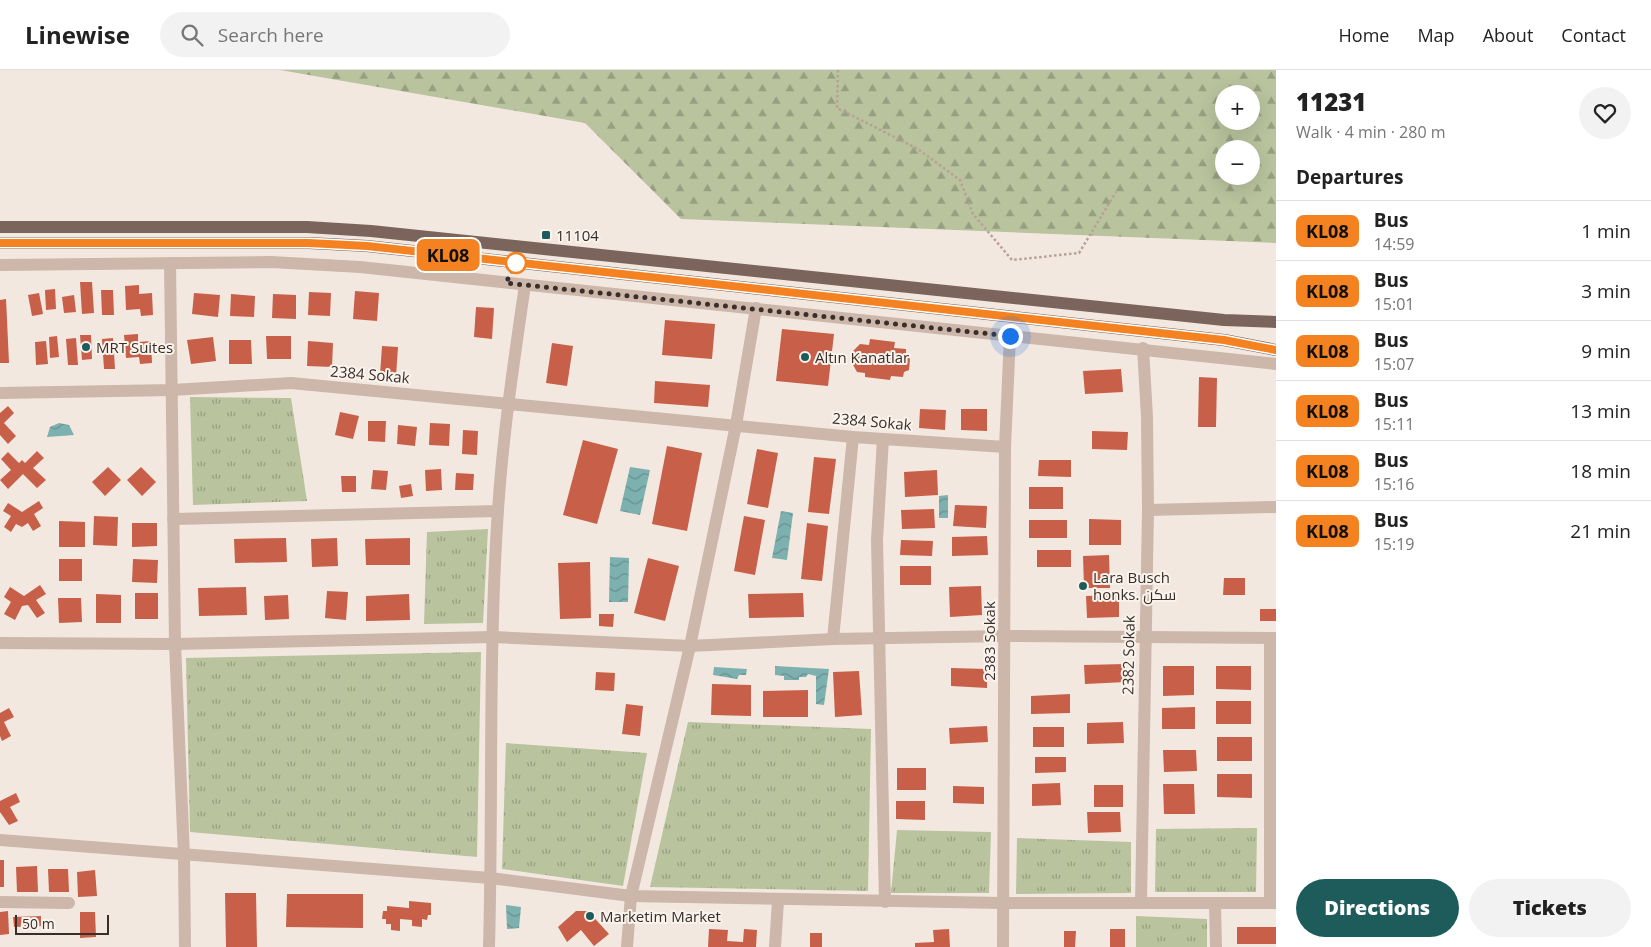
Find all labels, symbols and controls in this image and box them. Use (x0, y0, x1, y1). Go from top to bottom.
search box (160, 12, 510, 57)
text: Linewise (25, 18, 130, 51)
icon: search (178, 21, 206, 49)
text: Search here (218, 22, 324, 48)
text: Home (1339, 23, 1389, 47)
text: Map (1417, 23, 1455, 47)
text: About (1483, 23, 1533, 47)
text: Contact (1561, 23, 1626, 47)
map controls (1215, 85, 1260, 185)
button: + (1215, 85, 1260, 130)
text: 11231 (1296, 85, 1366, 118)
button: heart (1579, 87, 1631, 139)
text: Walk · 4 min · 280 m (1296, 121, 1446, 143)
button: − (1215, 140, 1260, 185)
text: Departures (1296, 164, 1403, 190)
text: Bus (1374, 207, 1408, 233)
text: 1 min (1581, 218, 1631, 244)
text: KL08 (1306, 219, 1349, 243)
place label: 11104 (556, 225, 599, 245)
marker: 11104 (540, 229, 552, 241)
text: 14:59 (1374, 233, 1415, 255)
line badge: KL08 (413, 239, 483, 271)
text: KL08 (427, 243, 469, 267)
unlabelled marker (505, 252, 527, 274)
text: Bus (1374, 267, 1408, 293)
text: 3 min (1581, 278, 1631, 304)
text: KL08 (1306, 279, 1349, 303)
text: 15:01 (1374, 293, 1415, 315)
your location (998, 324, 1023, 349)
text: Bus (1374, 327, 1408, 353)
place label: MRT Suites (96, 337, 173, 357)
text: 9 min (1581, 338, 1631, 364)
text: KL08 (1306, 339, 1349, 363)
marker: MRT Suites (80, 341, 92, 353)
place label: Altın Kanatlar (815, 347, 909, 367)
marker: Altın Kanatlar (799, 351, 811, 363)
text: 15:07 (1374, 353, 1415, 375)
street label: 2384 Sokak (329, 361, 411, 387)
text: Bus (1374, 387, 1408, 413)
text: 13 min (1570, 398, 1631, 424)
text: KL08 (1306, 399, 1349, 423)
street label: 2384 Sokak (831, 408, 913, 434)
text: 15:11 (1374, 413, 1415, 435)
text: Bus (1374, 447, 1408, 473)
text: 18 min (1570, 458, 1631, 484)
text: KL08 (1306, 459, 1349, 483)
text: 15:16 (1374, 473, 1415, 495)
text: Bus (1374, 507, 1408, 533)
text: 21 min (1570, 518, 1631, 544)
text: KL08 (1306, 519, 1349, 543)
text: 15:19 (1374, 533, 1415, 555)
place label: Lara Busch honks. سكن (1093, 567, 1176, 605)
marker: Lara Busch honks. سكن (1077, 580, 1089, 592)
street label: 2383 Sokak (979, 601, 999, 681)
street label: 2382 Sokak (1117, 615, 1139, 695)
button: Directions (1296, 879, 1459, 937)
button: Tickets (1469, 879, 1631, 937)
place label: Marketim Market (600, 906, 721, 926)
marker: Marketim Market (584, 910, 596, 922)
scale bar (15, 912, 109, 935)
text: 50 m (22, 914, 55, 933)

